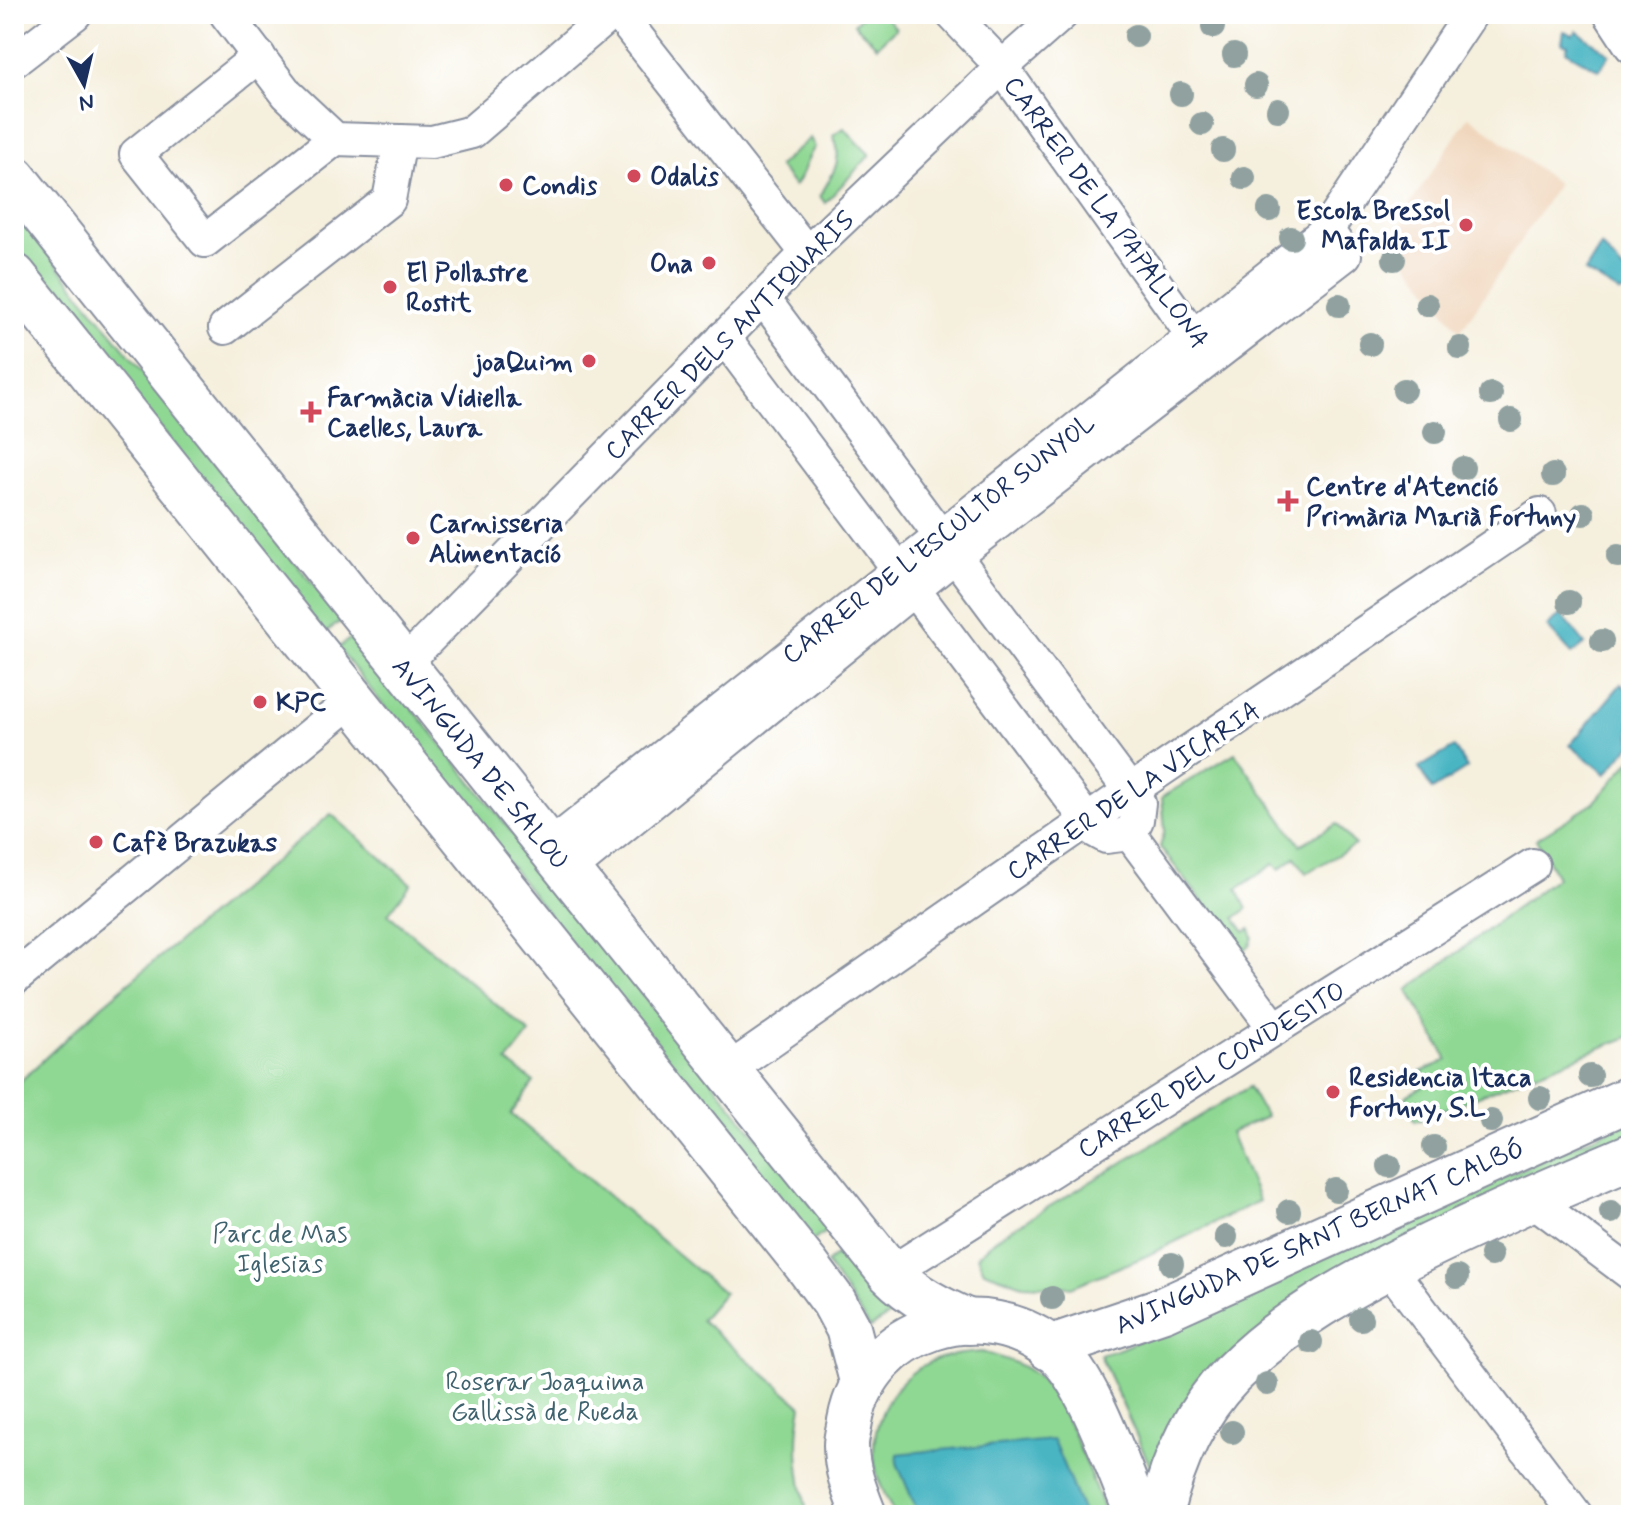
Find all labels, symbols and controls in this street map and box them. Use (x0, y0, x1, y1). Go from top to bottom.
north arrow (44, 44, 124, 124)
street label: CARRER DE LA PAPALLONA (995, 70, 1216, 356)
text: N (77, 87, 96, 117)
place label: Odalis (650, 161, 719, 195)
marker: Odalis (625, 167, 643, 185)
place label: Condis (522, 170, 598, 204)
marker: Condis (497, 176, 515, 194)
place label: Escola Bressol Mafalda II (1296, 195, 1450, 259)
street label: CARRER DELS ANTIQUARIS (598, 204, 863, 468)
marker: Escola Bressol Mafalda II (1457, 216, 1475, 234)
place label: Ona (650, 248, 693, 282)
marker: Ona (700, 254, 718, 272)
place label: El Pollastre Rostit (406, 257, 529, 321)
marker: El Pollastre Rostit (381, 278, 399, 296)
place label: joaQuim (472, 346, 573, 380)
marker: joaQuim (580, 352, 598, 370)
place label: Farmàcia Vidiella Caelles, Laura (327, 382, 523, 446)
marker: Farmàcia Vidiella Caelles, Laura (302, 403, 320, 421)
street label: CARRER DE L'ESCULTOR SUNYOL (776, 407, 1103, 673)
place label: Centre d'Atenció Primària Marià Fortuny (1306, 471, 1576, 535)
marker: Centre d'Atenció Primària Marià Fortuny (1277, 490, 1299, 512)
place label: Carnisseria Alimentació (429, 508, 563, 572)
marker: Carnisseria Alimentació (404, 529, 422, 547)
street label: AVINGUDA DE SALOU (383, 651, 576, 877)
place label: KPC (276, 687, 326, 721)
marker: KPC (251, 693, 269, 711)
street label: CARRER DE LA VICARIA (1001, 694, 1267, 889)
place label: Cafè Brazukas (112, 827, 277, 861)
marker: Cafè Brazukas (87, 833, 105, 851)
street label: CARRER DEL CONDESITO (1072, 974, 1352, 1167)
place label: Residencia Itaca Fortuny, S.L (1349, 1062, 1532, 1126)
marker: Residencia Itaca Fortuny, S.L (1324, 1083, 1342, 1101)
street label: AVINGUDA DE SANT BERNAT CALBÓ (1110, 1132, 1529, 1344)
park label: Parc de Mas Iglesias (213, 1218, 348, 1282)
park label: Roserar Joaquima Gallissà de Rueda (445, 1366, 645, 1430)

